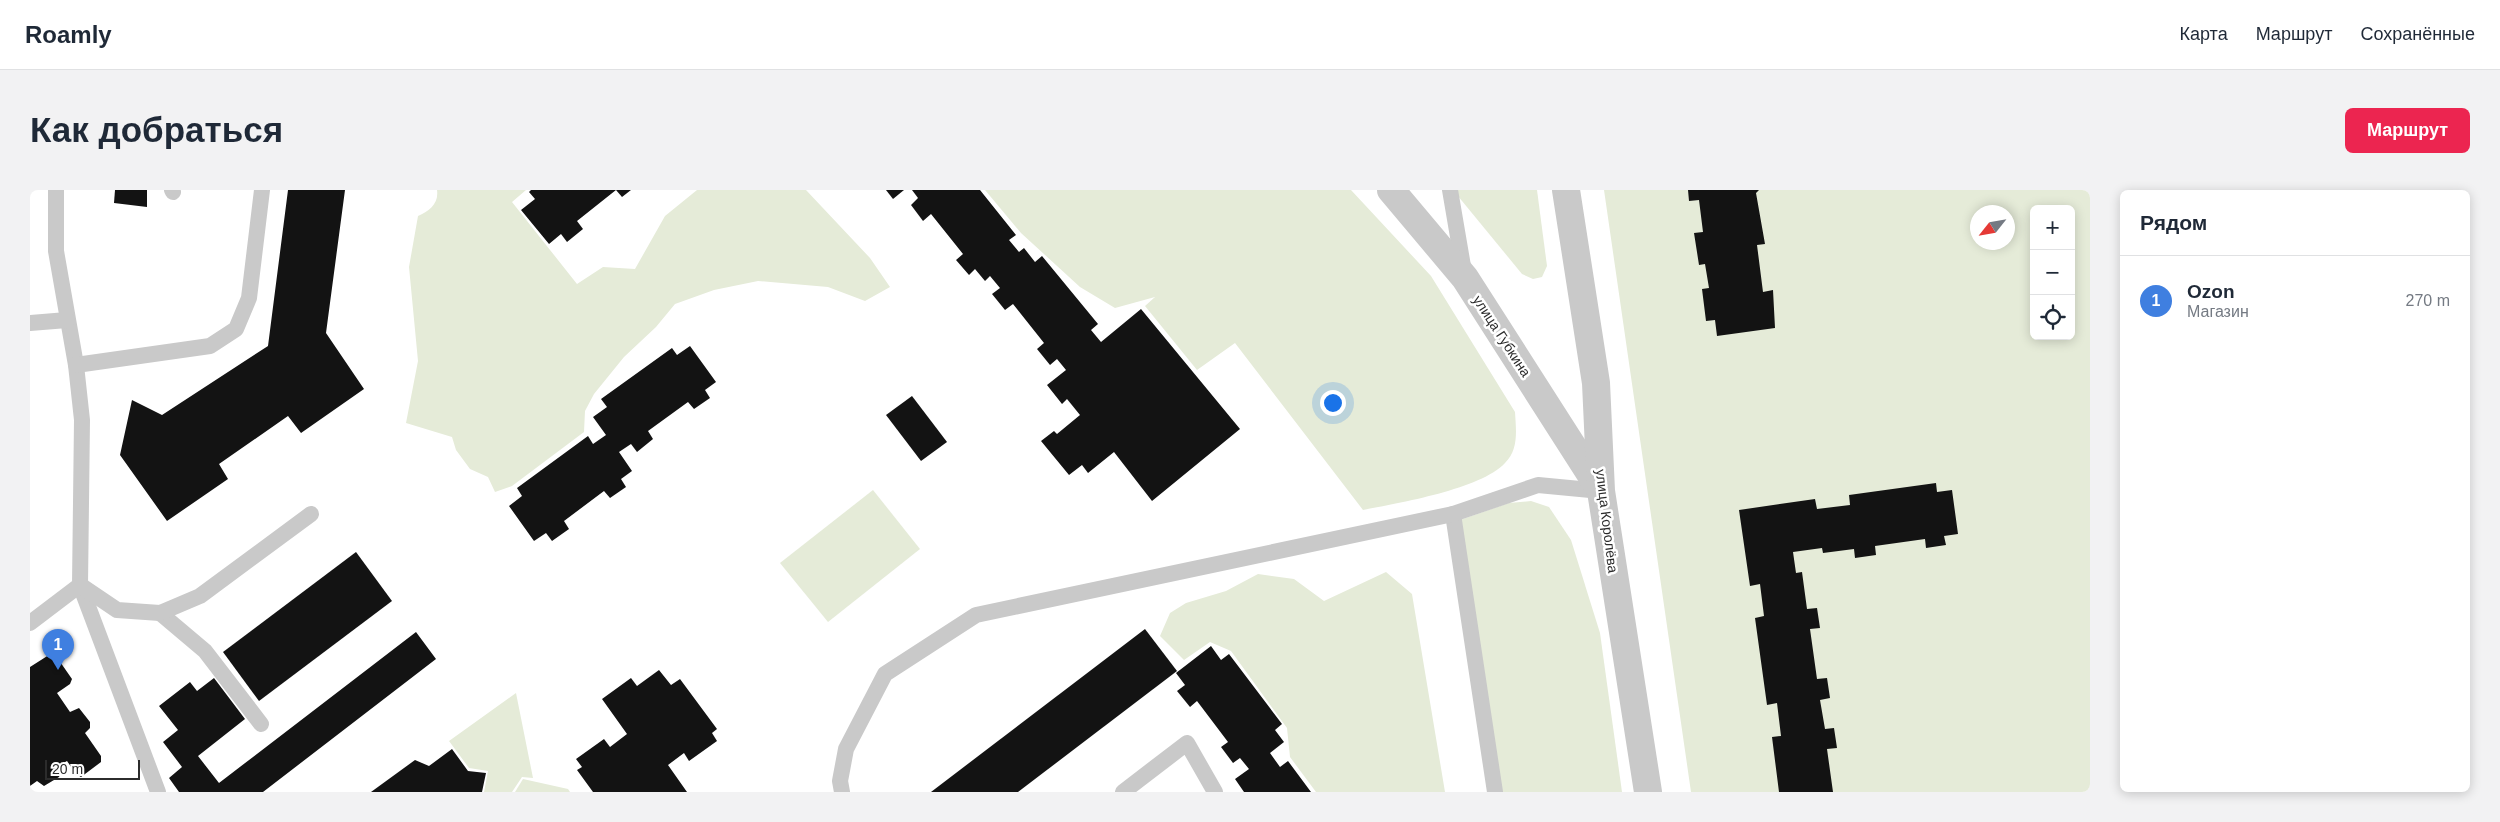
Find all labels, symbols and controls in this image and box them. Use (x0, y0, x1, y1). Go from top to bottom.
text: Roamly (25, 21, 112, 48)
text: Карта (2180, 24, 2228, 44)
text: Маршрут (2256, 24, 2332, 44)
text: Сохранённые (2360, 24, 2475, 44)
button: Маршрут (2345, 108, 2470, 153)
text: Как добраться (30, 110, 283, 149)
north arrow (1970, 205, 2015, 250)
map controls (2030, 205, 2075, 340)
button: + (2030, 205, 2075, 250)
text: Рядом (2140, 211, 2207, 234)
button: − (2030, 250, 2075, 295)
text: Ozon (2187, 281, 2235, 302)
street label: улица Губкина (1470, 292, 1534, 380)
text: 1 (2152, 292, 2160, 309)
text: 270 m (2406, 292, 2450, 309)
button: locate (2030, 295, 2075, 340)
text: Магазин (2187, 303, 2249, 320)
your location (1320, 390, 1346, 416)
street label: улица Королёва (1593, 468, 1621, 574)
pin: 1 (42, 629, 74, 670)
scale bar (45, 757, 140, 780)
text: 20 m (52, 761, 83, 777)

